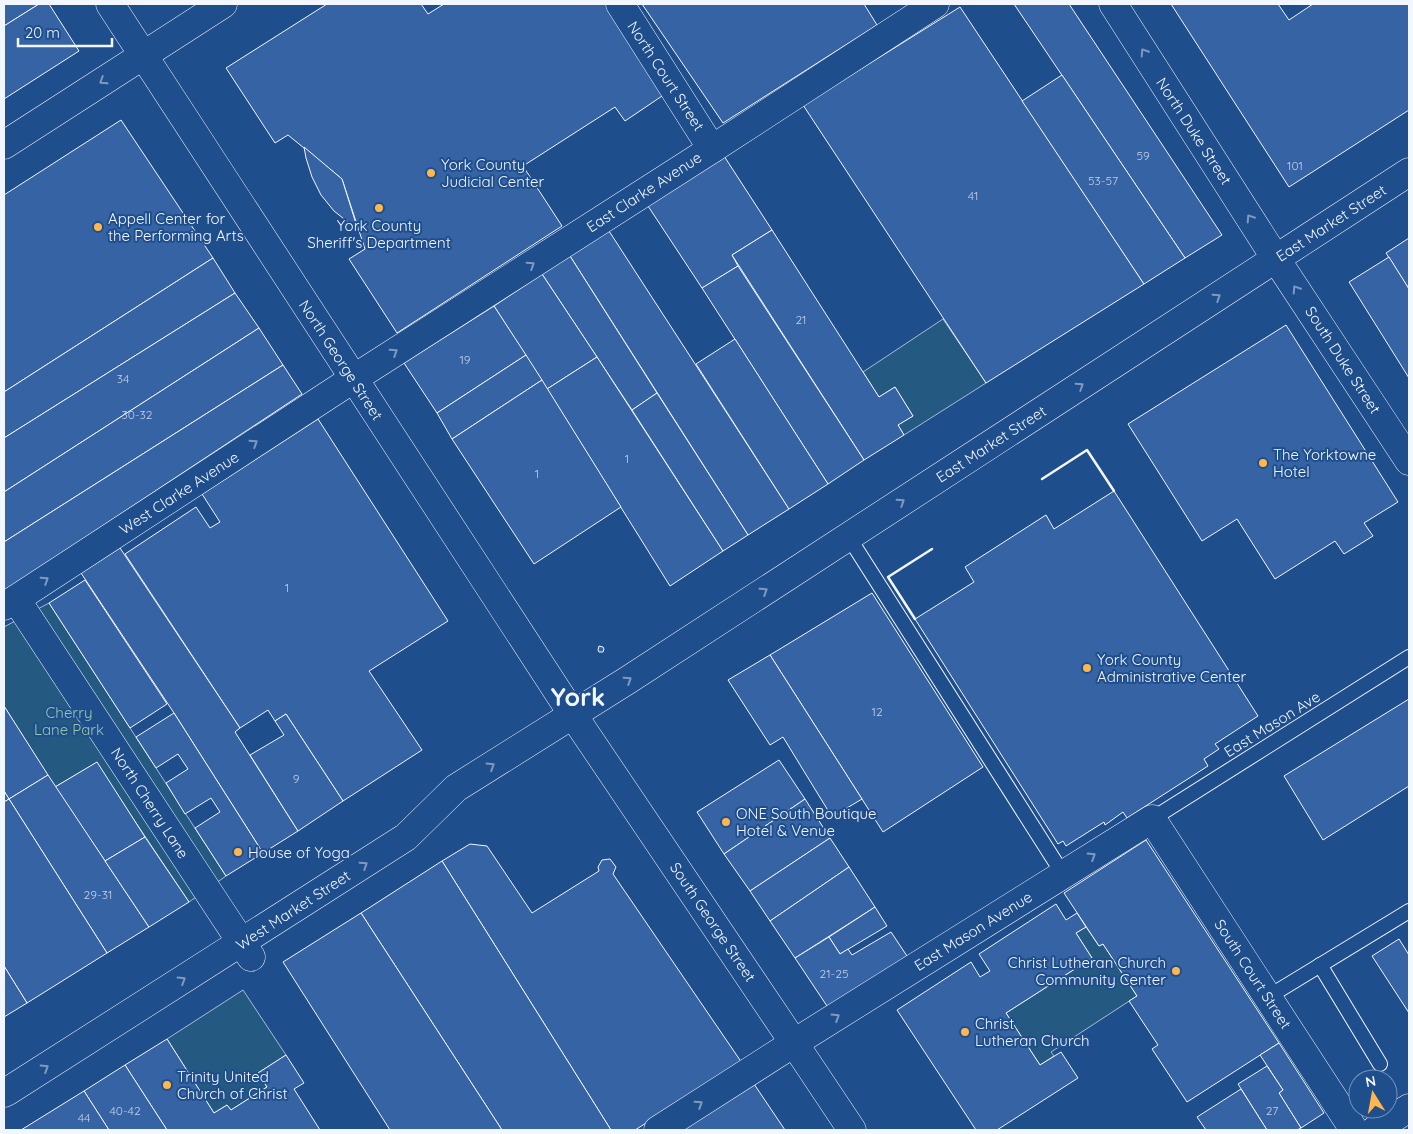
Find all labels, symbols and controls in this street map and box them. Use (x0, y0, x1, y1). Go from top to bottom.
scale bar (18, 15, 111, 47)
street label: North Court Street (624, 18, 708, 134)
text: 20 m (25, 23, 60, 42)
one-way arrow (1140, 48, 1150, 57)
street label: North Duke Street (1152, 74, 1236, 188)
one-way arrow (99, 75, 108, 84)
street label: East Clarke Avenue (583, 148, 705, 236)
house number: 59 (1136, 148, 1150, 163)
place label: York County Judicial Center (441, 155, 544, 191)
house number: 101 (1287, 158, 1303, 173)
marker: York County Judicial Center (425, 167, 437, 179)
house number: 53-57 (1088, 173, 1118, 188)
street label: East Market Street (1272, 180, 1390, 266)
house number: 41 (968, 188, 978, 203)
marker: York County Sheriff's Department (373, 202, 385, 214)
place label: Appell Center for the Performing Arts (108, 209, 244, 245)
one-way arrow (1246, 214, 1256, 223)
place label: York County Sheriff's Department (307, 216, 451, 252)
marker: Appell Center for the Performing Arts (92, 221, 104, 233)
one-way arrow (526, 261, 535, 271)
one-way arrow (1293, 285, 1302, 295)
one-way arrow (1211, 294, 1220, 304)
street label: North George Street (295, 296, 387, 424)
street label: South Duke Street (1301, 303, 1385, 417)
house number: 21 (795, 312, 807, 327)
one-way arrow (389, 349, 398, 359)
house number: 19 (459, 352, 471, 367)
house number: 34 (117, 371, 129, 386)
one-way arrow (1075, 383, 1084, 392)
street label: East Market Street (932, 401, 1050, 487)
house number: 30-32 (121, 407, 153, 422)
one-way arrow (249, 440, 258, 449)
place label: The Yorktowne Hotel (1273, 445, 1376, 481)
street label: West Clarke Avenue (116, 447, 242, 539)
house number: 1 (625, 451, 629, 466)
marker: The Yorktowne Hotel (1257, 457, 1269, 469)
house number: 1 (535, 466, 539, 481)
one-way arrow (895, 499, 904, 509)
one-way arrow (39, 577, 49, 586)
house number: 1 (285, 580, 289, 595)
one-way arrow (759, 588, 768, 597)
place label: York County Administrative Center (1097, 650, 1247, 686)
marker: York County Administrative Center (1081, 662, 1093, 674)
one-way arrow (623, 676, 632, 686)
district label: York (551, 681, 605, 712)
street label: East Mason Ave (1220, 687, 1324, 761)
park label: Cherry Lane Park (34, 703, 104, 739)
house number: 12 (871, 704, 883, 719)
street label: North Cherry Lane (107, 744, 193, 862)
one-way arrow (486, 763, 495, 772)
house number: 9 (293, 771, 300, 786)
place label: ONE South Boutique Hotel & Venue (736, 804, 877, 840)
marker: ONE South Boutique Hotel & Venue (720, 816, 732, 828)
place label: House of Yoga (248, 843, 350, 862)
marker: House of Yoga (232, 846, 244, 858)
one-way arrow (1087, 853, 1096, 863)
street label: South George Street (666, 859, 760, 985)
one-way arrow (358, 861, 367, 871)
street label: West Market Street (232, 866, 354, 954)
house number: 29-31 (84, 887, 112, 902)
street label: East Mason Avenue (911, 887, 1035, 975)
street label: South Court Street (1210, 916, 1296, 1032)
place label: Christ Lutheran Church Community Center (1008, 953, 1166, 989)
marker: Christ Lutheran Church Community Center (1170, 965, 1182, 977)
house number: 21-25 (820, 966, 848, 981)
one-way arrow (177, 977, 186, 987)
one-way arrow (830, 1013, 839, 1023)
place label: Christ Lutheran Church (975, 1014, 1090, 1050)
marker: Christ Lutheran Church (959, 1026, 971, 1038)
one-way arrow (40, 1064, 49, 1074)
place label: Trinity United Church of Christ (177, 1067, 288, 1103)
north arrow (1348, 1069, 1398, 1119)
text: N (1364, 1071, 1377, 1091)
marker: Trinity United Church of Christ (161, 1079, 173, 1091)
one-way arrow (693, 1101, 702, 1110)
house number: 40-42 (109, 1103, 141, 1118)
house number: 27 (1266, 1103, 1278, 1118)
house number: 44 (78, 1110, 90, 1125)

